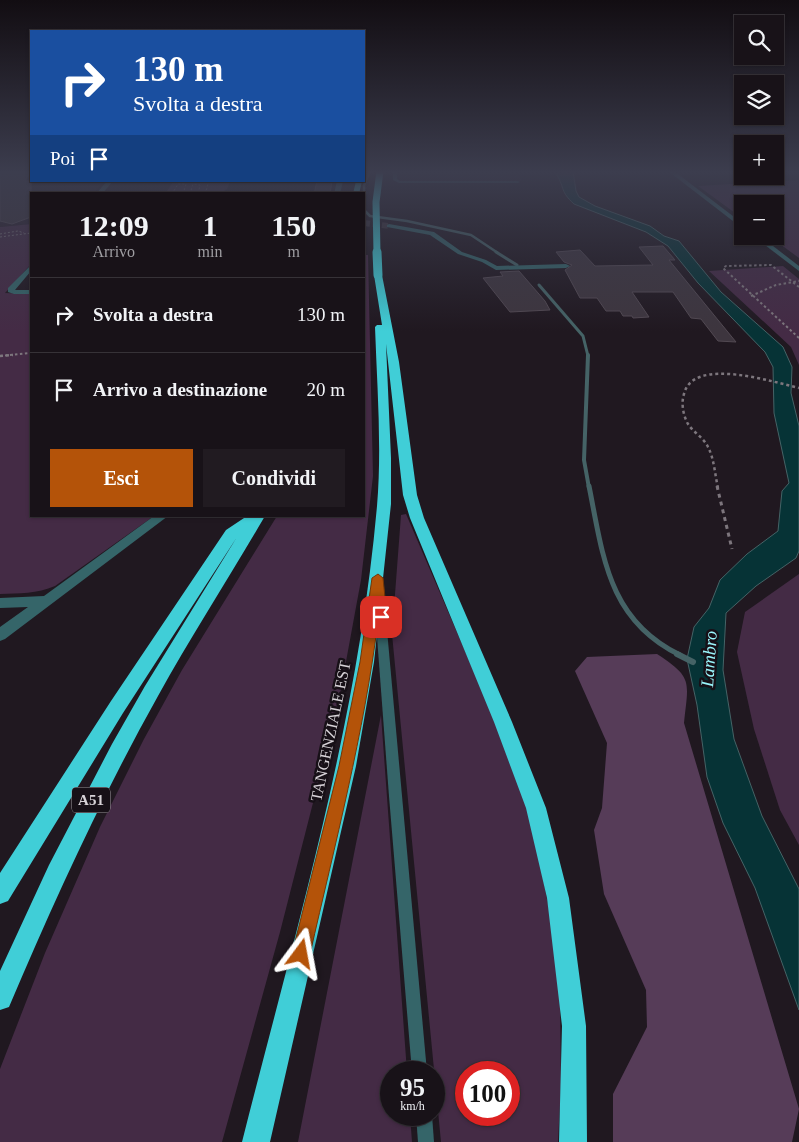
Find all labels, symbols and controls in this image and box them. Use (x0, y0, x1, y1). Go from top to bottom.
map controls (734, 15, 784, 245)
button: search (734, 15, 784, 65)
icon: right (50, 50, 115, 115)
text: 130 m (133, 50, 223, 89)
button: layers (734, 75, 784, 125)
text: Svolta a destra (133, 91, 263, 116)
button: + (734, 135, 784, 185)
icon: arrive (85, 145, 113, 173)
text: Poi (50, 148, 75, 169)
button: − (734, 195, 784, 245)
text: 12:09 (79, 209, 149, 242)
text: 1 (202, 209, 217, 242)
text: 150 (271, 209, 316, 242)
text: Arrivo (92, 243, 135, 260)
text: min (198, 243, 222, 260)
text: m (287, 243, 300, 260)
icon: right (50, 301, 78, 329)
text: Svolta a destra (93, 304, 213, 325)
text: 130 m (297, 304, 345, 325)
icon: arrive (50, 376, 78, 404)
text: Arrivo a destinazione (93, 379, 267, 400)
text: 20 m (306, 379, 345, 400)
button: Esci (50, 449, 193, 507)
button: Condividi (203, 449, 345, 507)
pin (360, 596, 402, 638)
icon: arrive (367, 603, 395, 631)
water label: Lambro (697, 630, 721, 689)
street label: TANGENZIALE EST (307, 659, 354, 803)
road number: A51 (72, 788, 110, 812)
position arrow (274, 927, 326, 979)
speed limit sign: 100 (455, 1061, 520, 1126)
text: 95 (400, 1074, 425, 1101)
text: km/h (400, 1099, 425, 1113)

